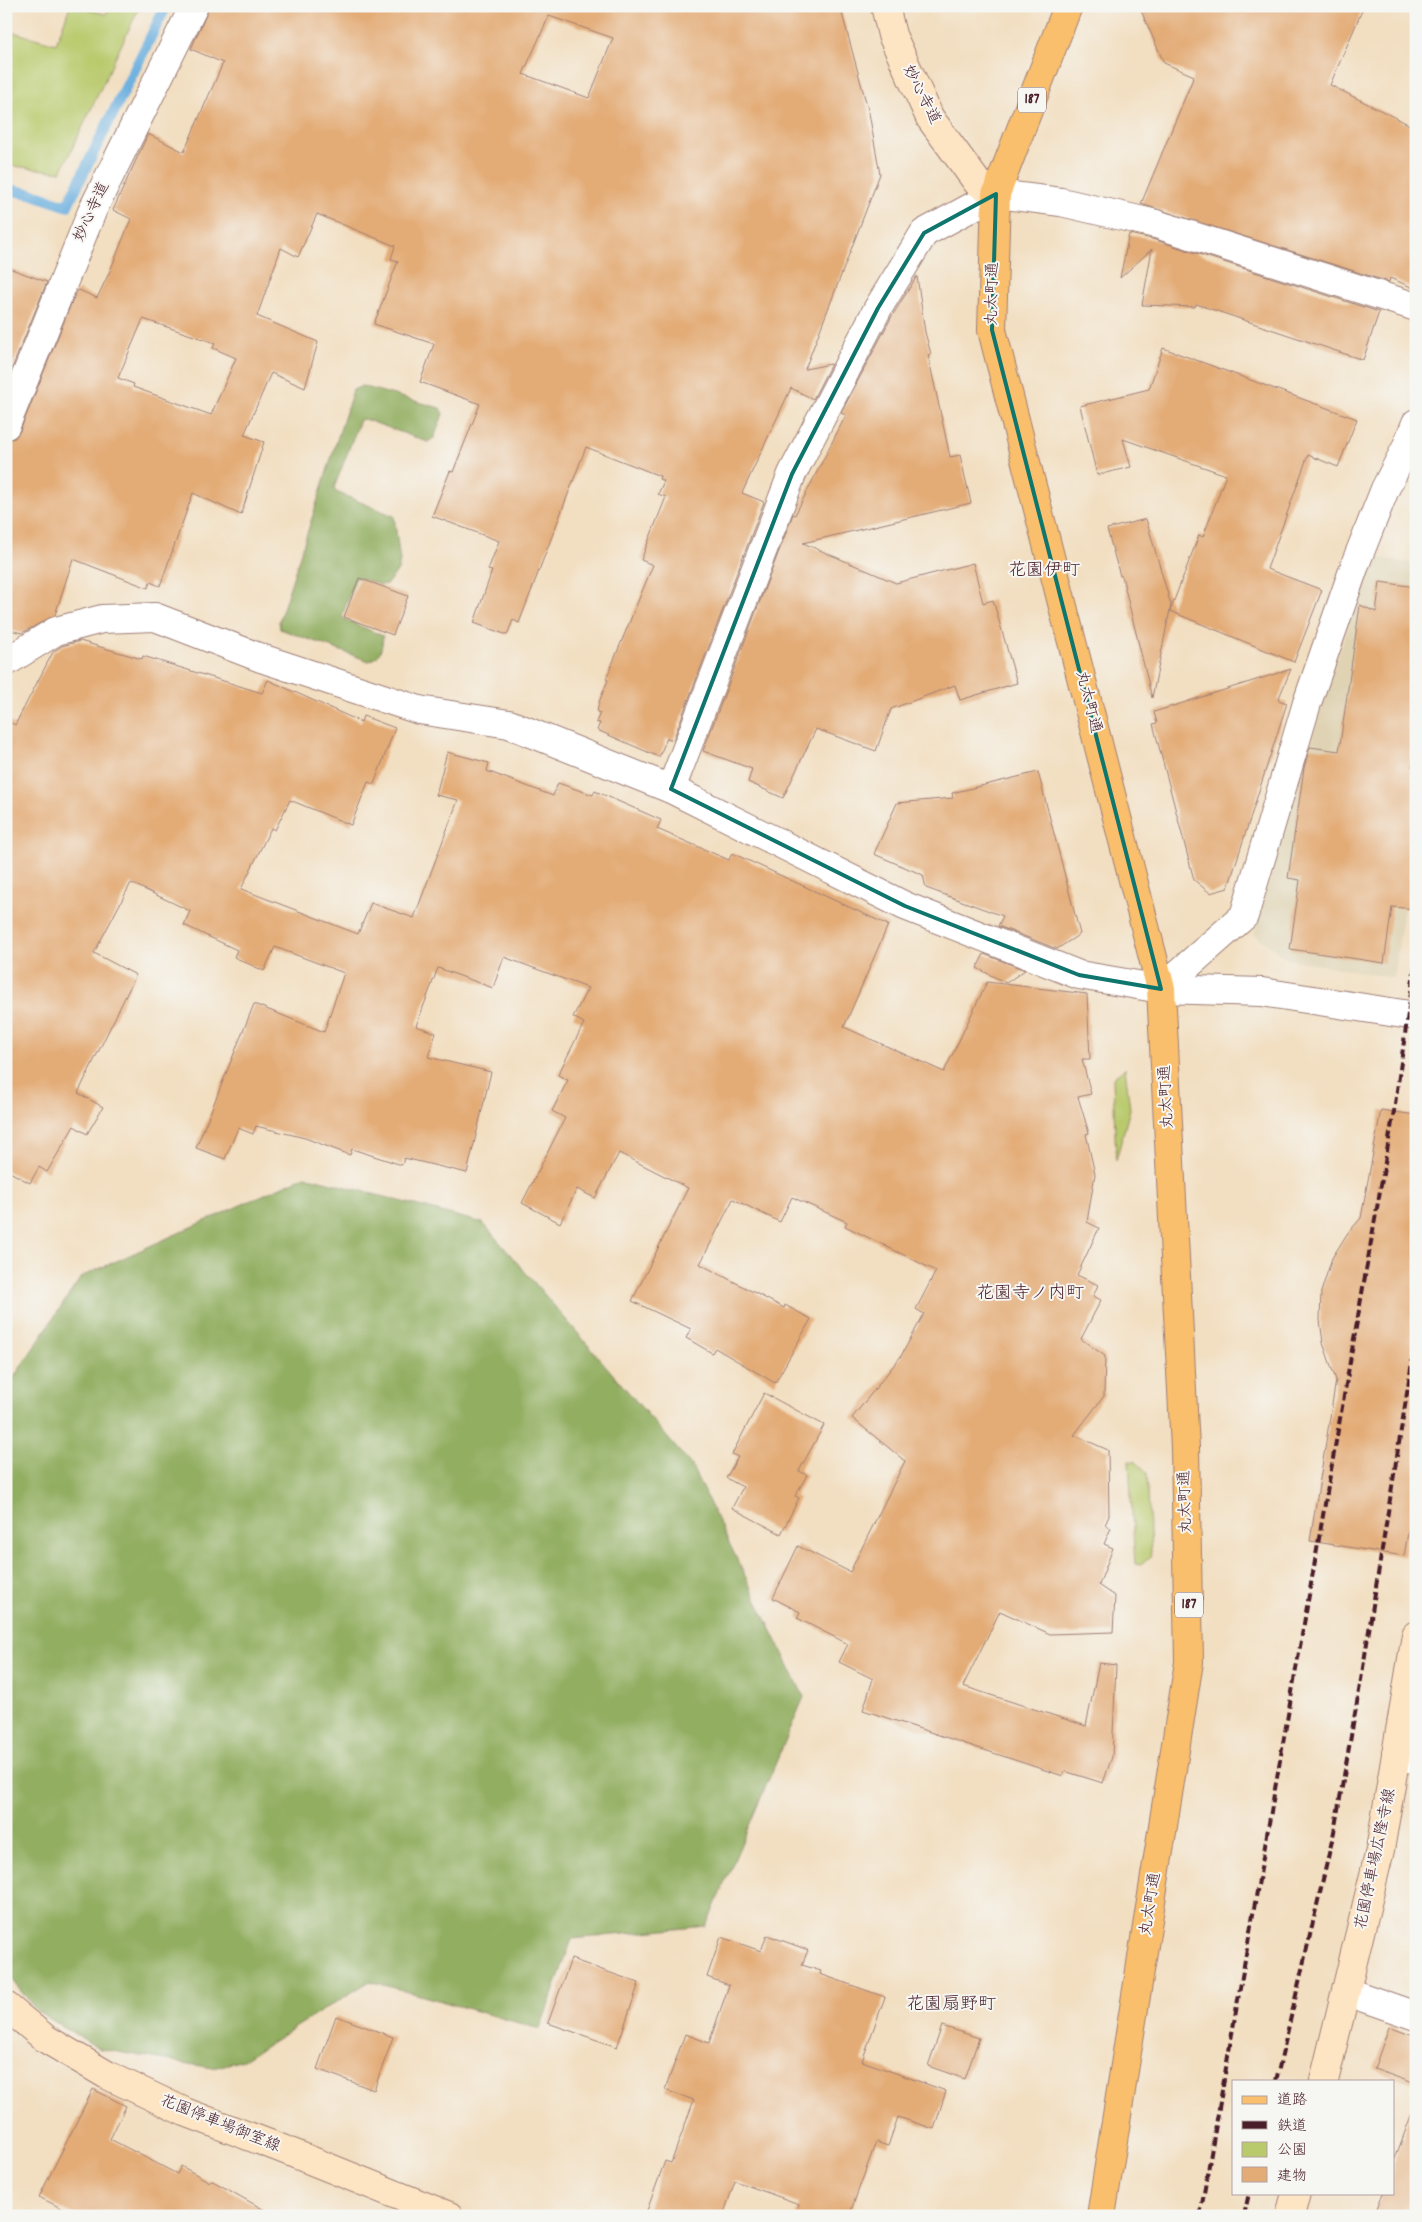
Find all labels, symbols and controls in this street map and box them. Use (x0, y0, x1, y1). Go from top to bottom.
street label: 妙心寺道 (896, 61, 946, 129)
road number: 187 (1018, 88, 1046, 112)
street label: 妙心寺道 (68, 178, 116, 246)
street label: 丸太町通 (981, 262, 1005, 326)
district label: 花園伊町 (1008, 559, 1080, 584)
street label: 丸太町通 (1069, 668, 1107, 736)
street label: 丸太町通 (1154, 1064, 1180, 1130)
district label: 花園寺ノ内町 (976, 1282, 1084, 1307)
street label: 丸太町通 (1173, 1470, 1199, 1534)
road number: 187 (1175, 1592, 1203, 1618)
street label: 花園停車場広隆寺線 (1350, 1786, 1402, 1932)
street label: 丸太町通 (1135, 1871, 1167, 1937)
district label: 花園扇野町 (906, 1993, 996, 2018)
legend (1232, 2080, 1394, 2194)
street label: 花園停車場御室線 (156, 2089, 284, 2159)
text: 道路 (1277, 2090, 1307, 2112)
text: 鉄道 (1277, 2116, 1307, 2138)
text: 公園 (1277, 2140, 1307, 2162)
text: 建物 (1277, 2166, 1307, 2188)

